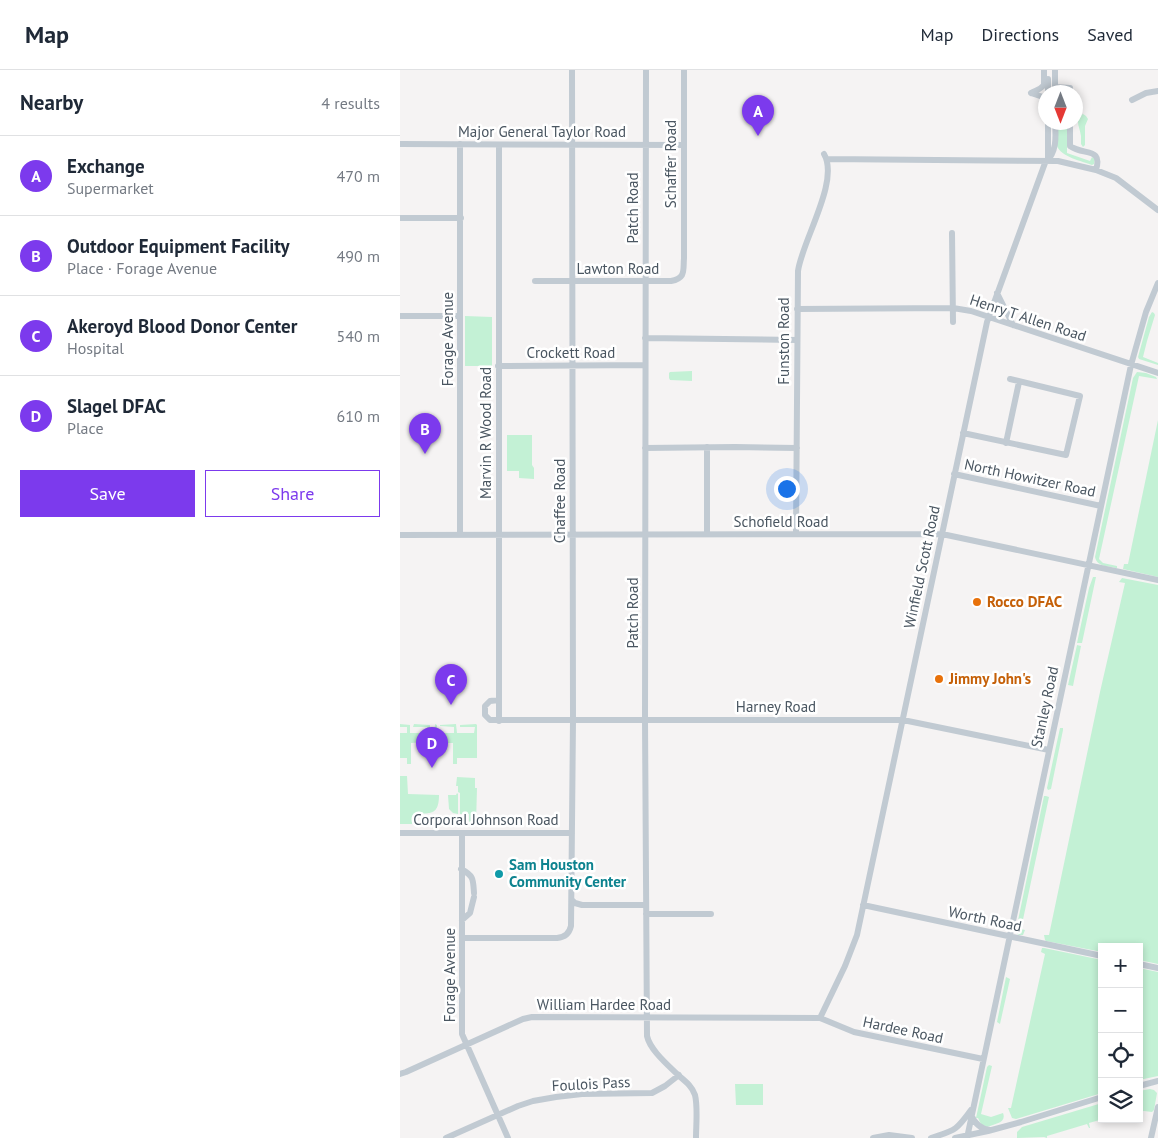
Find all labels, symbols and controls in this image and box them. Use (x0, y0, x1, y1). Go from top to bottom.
text: Map (25, 19, 69, 50)
text: Map (921, 23, 953, 46)
text: Directions (981, 23, 1059, 46)
text: Saved (1087, 23, 1133, 46)
north arrow (1038, 85, 1083, 130)
text: Nearby (20, 89, 83, 116)
text: 4 results (321, 93, 380, 113)
pin: A (742, 95, 774, 136)
street label: Schaffer Road (661, 120, 680, 208)
street label: Major General Taylor Road (458, 122, 626, 141)
text: Exchange (67, 154, 145, 178)
text: A (31, 166, 41, 186)
text: 470 m (337, 166, 380, 186)
street label: Patch Road (623, 173, 642, 243)
text: Supermarket (67, 178, 154, 198)
text: Outdoor Equipment Facility (67, 234, 290, 258)
text: B (31, 246, 41, 266)
text: 490 m (337, 246, 380, 266)
text: Place · Forage Avenue (67, 258, 217, 278)
street label: Lawton Road (577, 259, 659, 278)
street label: Henry T Allen Road (968, 290, 1089, 345)
street label: Forage Avenue (438, 292, 457, 386)
street label: Funston Road (774, 297, 793, 385)
text: Akeroyd Blood Donor Center (67, 314, 297, 338)
text: C (32, 326, 40, 346)
text: 540 m (337, 326, 380, 346)
text: Hospital (67, 338, 124, 358)
street label: Crockett Road (527, 343, 615, 362)
street label: Marvin R Wood Road (476, 367, 495, 499)
text: Slagel DFAC (67, 394, 166, 418)
text: D (31, 406, 41, 426)
text: 610 m (337, 406, 380, 426)
pin: B (409, 413, 441, 454)
text: Place (67, 418, 104, 438)
street label: North Howitzer Road (963, 454, 1098, 501)
street label: Chaffee Road (550, 459, 569, 543)
button: Save (20, 470, 195, 517)
button: Share (205, 470, 380, 517)
your location (774, 476, 800, 502)
street label: Winfield Scott Road (899, 504, 944, 630)
street label: Schofield Road (734, 512, 828, 531)
street label: Patch Road (623, 578, 642, 648)
place label: Rocco DFAC (987, 592, 1063, 611)
marker: Rocco DFAC (971, 596, 983, 608)
pin: C (435, 664, 467, 705)
street label: Stanley Road (1027, 665, 1062, 749)
place label: Jimmy John's (948, 669, 1031, 688)
marker: Jimmy John's (933, 673, 945, 685)
street label: Harney Road (736, 697, 816, 716)
pin: D (416, 727, 448, 768)
street label: Corporal Johnson Road (413, 810, 559, 829)
place label: Sam Houston Community Center (509, 855, 627, 891)
marker: Sam Houston Community Center (493, 868, 505, 880)
street label: Worth Road (947, 901, 1023, 936)
street label: Forage Avenue (440, 928, 459, 1022)
map controls (1098, 943, 1143, 1123)
button: + (1098, 943, 1143, 988)
button: − (1098, 988, 1143, 1033)
street label: William Hardee Road (537, 995, 671, 1014)
street label: Hardee Road (861, 1012, 945, 1047)
button: locate (1098, 1033, 1143, 1078)
street label: Foulois Pass (551, 1072, 631, 1095)
button: layers (1098, 1078, 1143, 1123)

